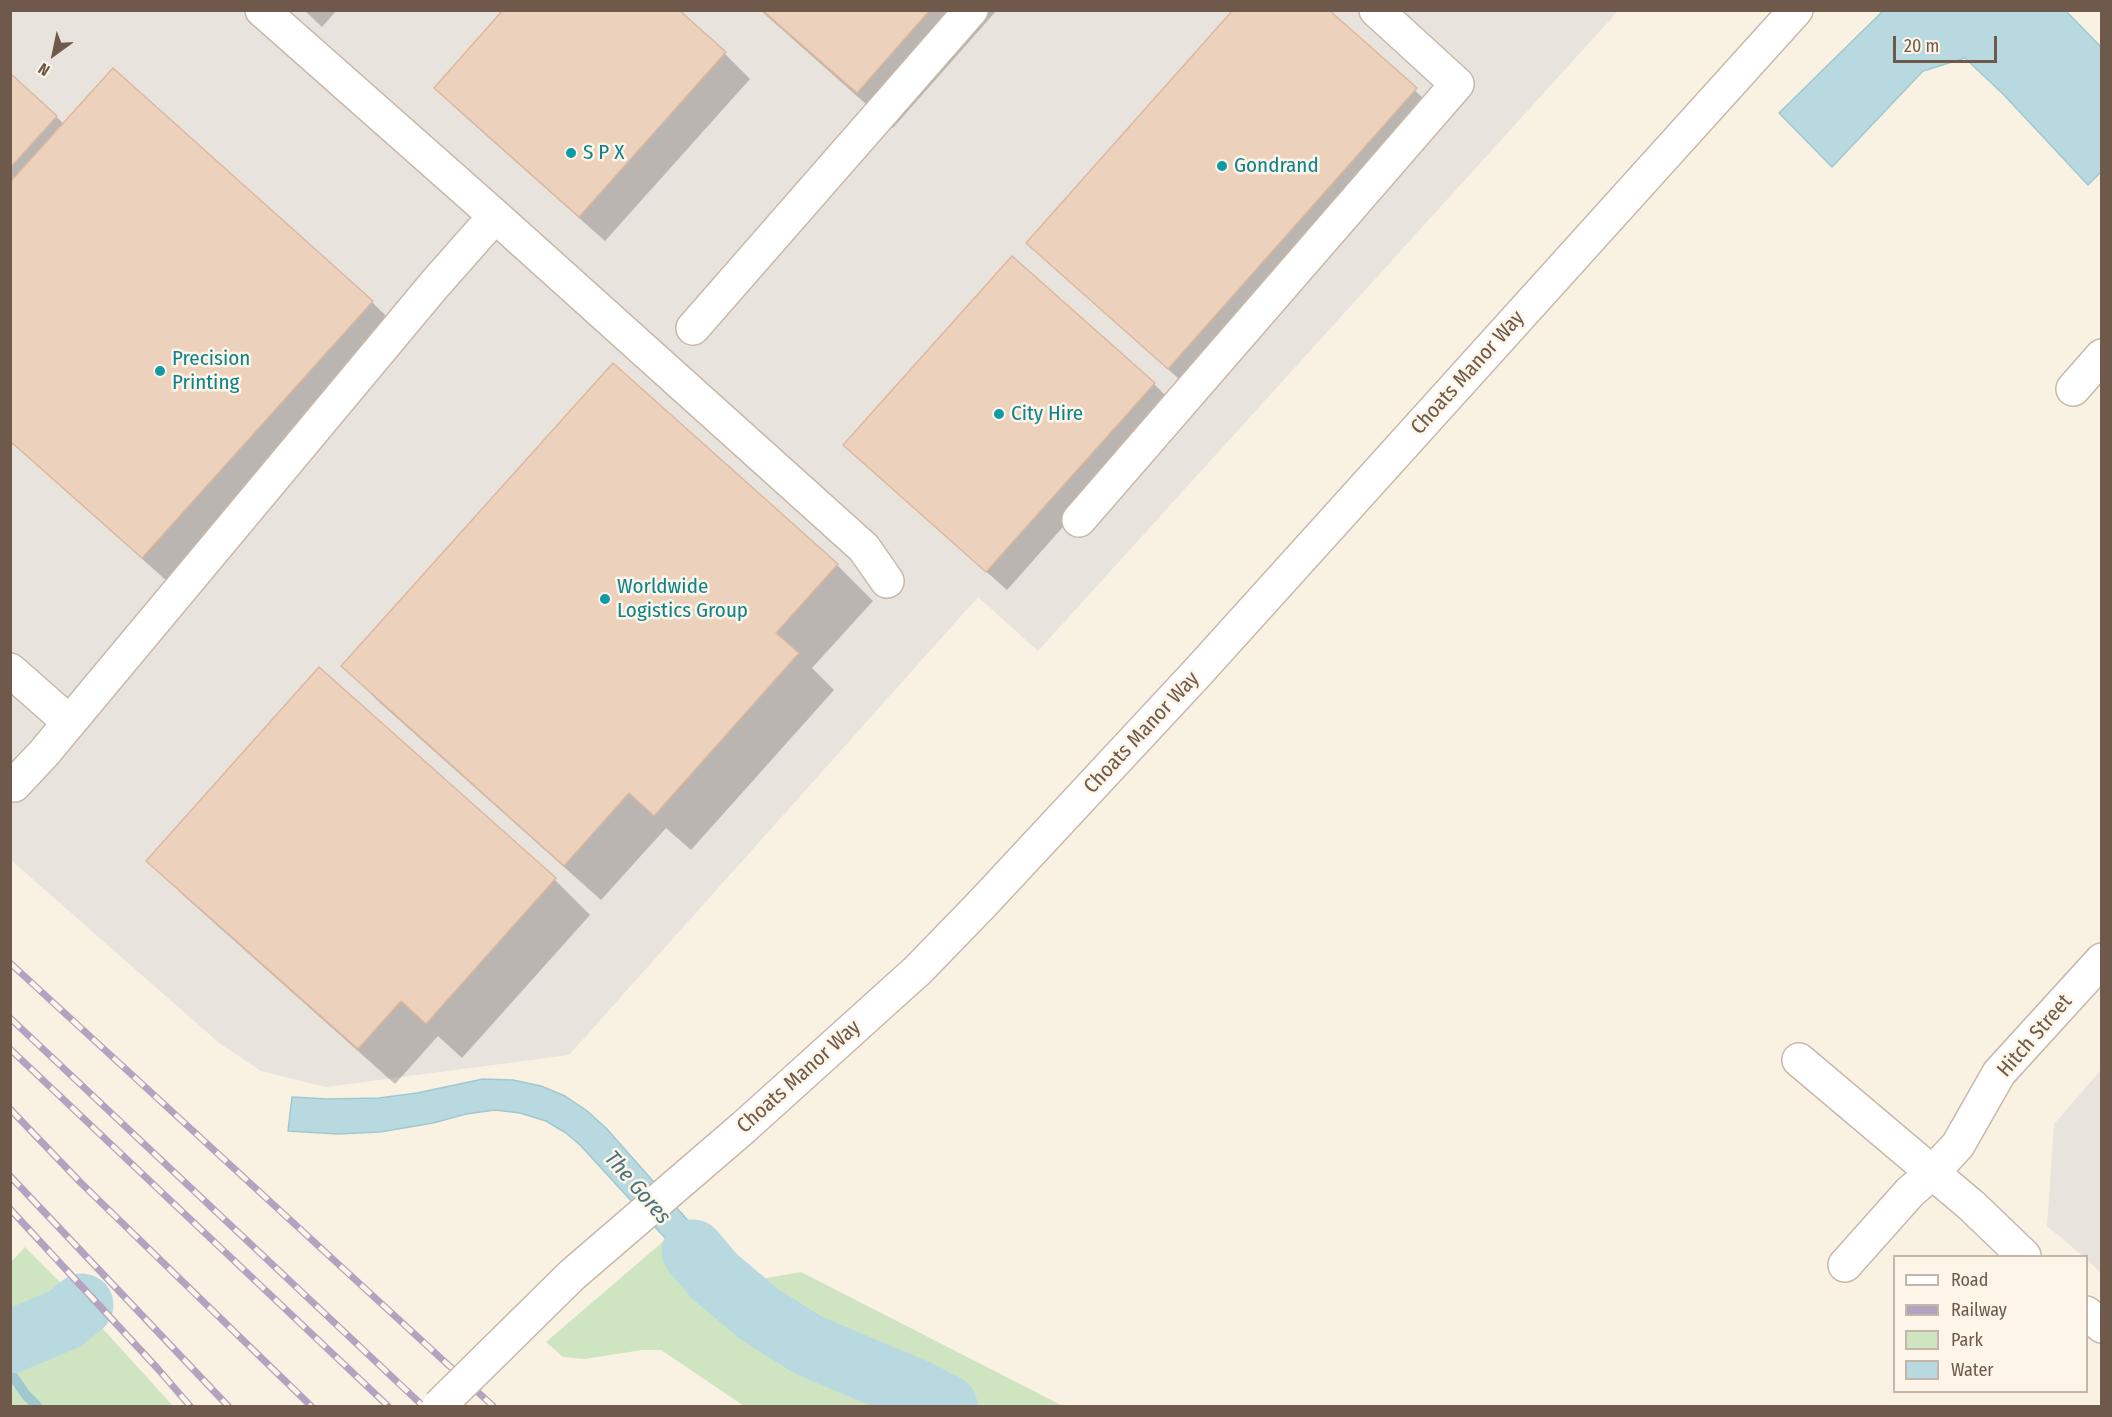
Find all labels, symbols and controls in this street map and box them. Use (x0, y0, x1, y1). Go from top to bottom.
north arrow (24, 24, 84, 84)
scale bar (1896, 24, 2000, 62)
text: 20 m (1904, 35, 1939, 57)
text: N (35, 59, 53, 80)
place label: S P X (583, 140, 625, 166)
marker: S P X (564, 146, 578, 160)
place label: Gondrand (1234, 153, 1319, 179)
marker: Gondrand (1215, 159, 1229, 173)
street label: Choats Manor Way (1406, 306, 1530, 440)
place label: Precision Printing (172, 346, 250, 396)
marker: Precision Printing (153, 364, 167, 378)
place label: City Hire (1011, 401, 1083, 427)
marker: City Hire (992, 407, 1006, 421)
place label: Worldwide Logistics Group (617, 574, 748, 624)
marker: Worldwide Logistics Group (598, 592, 612, 606)
street label: Choats Manor Way (1079, 667, 1205, 799)
street label: Hitch Street (1992, 990, 2078, 1082)
street label: Choats Manor Way (732, 1015, 866, 1139)
water label: The Gores (598, 1146, 676, 1230)
legend (1893, 1255, 2088, 1393)
text: Road (1951, 1269, 1988, 1291)
text: Railway (1951, 1299, 2007, 1321)
text: Park (1951, 1329, 1983, 1351)
text: Water (1951, 1359, 1994, 1381)

